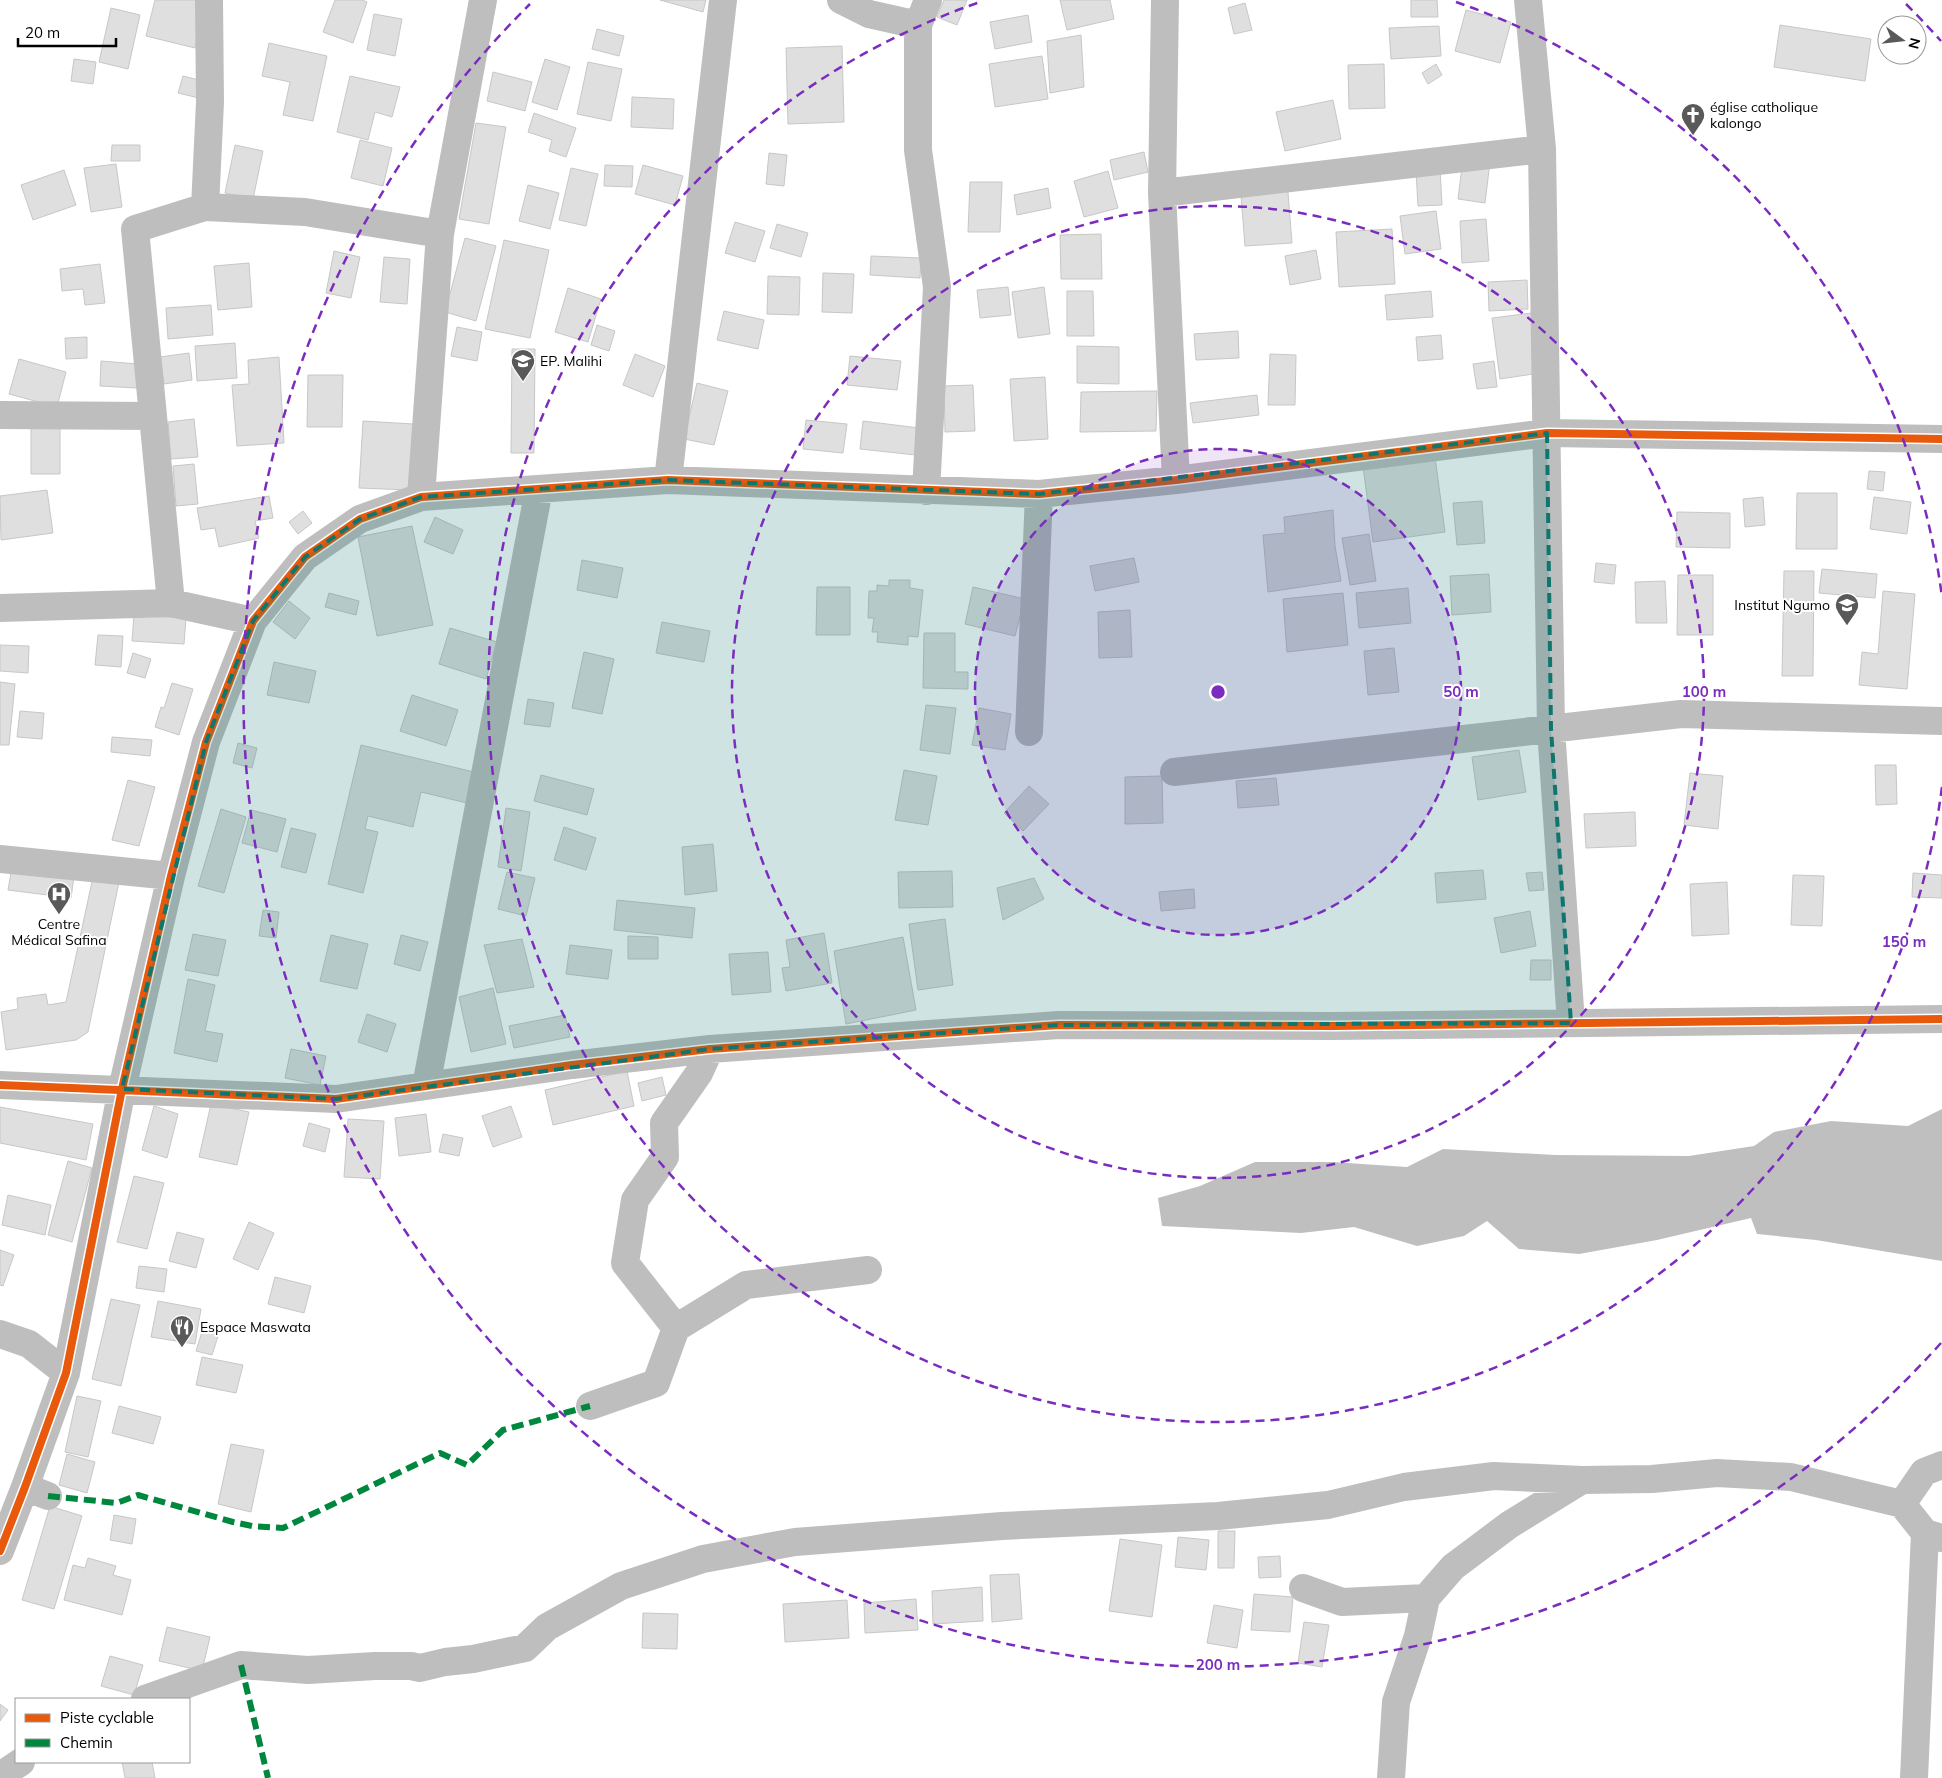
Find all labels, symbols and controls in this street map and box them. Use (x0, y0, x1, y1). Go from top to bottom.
scale bar (18, 15, 115, 47)
north arrow (1877, 15, 1927, 65)
text: 20 m (25, 23, 60, 42)
text: N (1904, 36, 1925, 51)
place label: église catholique kalongo (1710, 98, 1818, 132)
church icon: église catholique kalongo (1680, 102, 1706, 136)
school or university icon: EP. Malihi (510, 348, 536, 382)
place label: EP. Malihi (540, 352, 602, 370)
school or university icon: Institut Ngumo (1834, 592, 1860, 626)
place label: Institut Ngumo (1734, 596, 1830, 614)
text: 50 m (1443, 682, 1479, 701)
text: 100 m (1682, 682, 1726, 701)
centre of rings (1209, 683, 1227, 701)
hospital icon: Centre Médical Safina (46, 881, 72, 915)
place label: Centre Médical Safina (11, 915, 107, 949)
text: 150 m (1882, 932, 1926, 951)
restaurant icon: Espace Maswata (169, 1314, 195, 1348)
place label: Espace Maswata (200, 1318, 311, 1336)
text: 200 m (1196, 1655, 1240, 1674)
legend (15, 1698, 190, 1763)
text: Piste cyclable (60, 1708, 154, 1727)
text: Chemin (60, 1733, 113, 1752)

